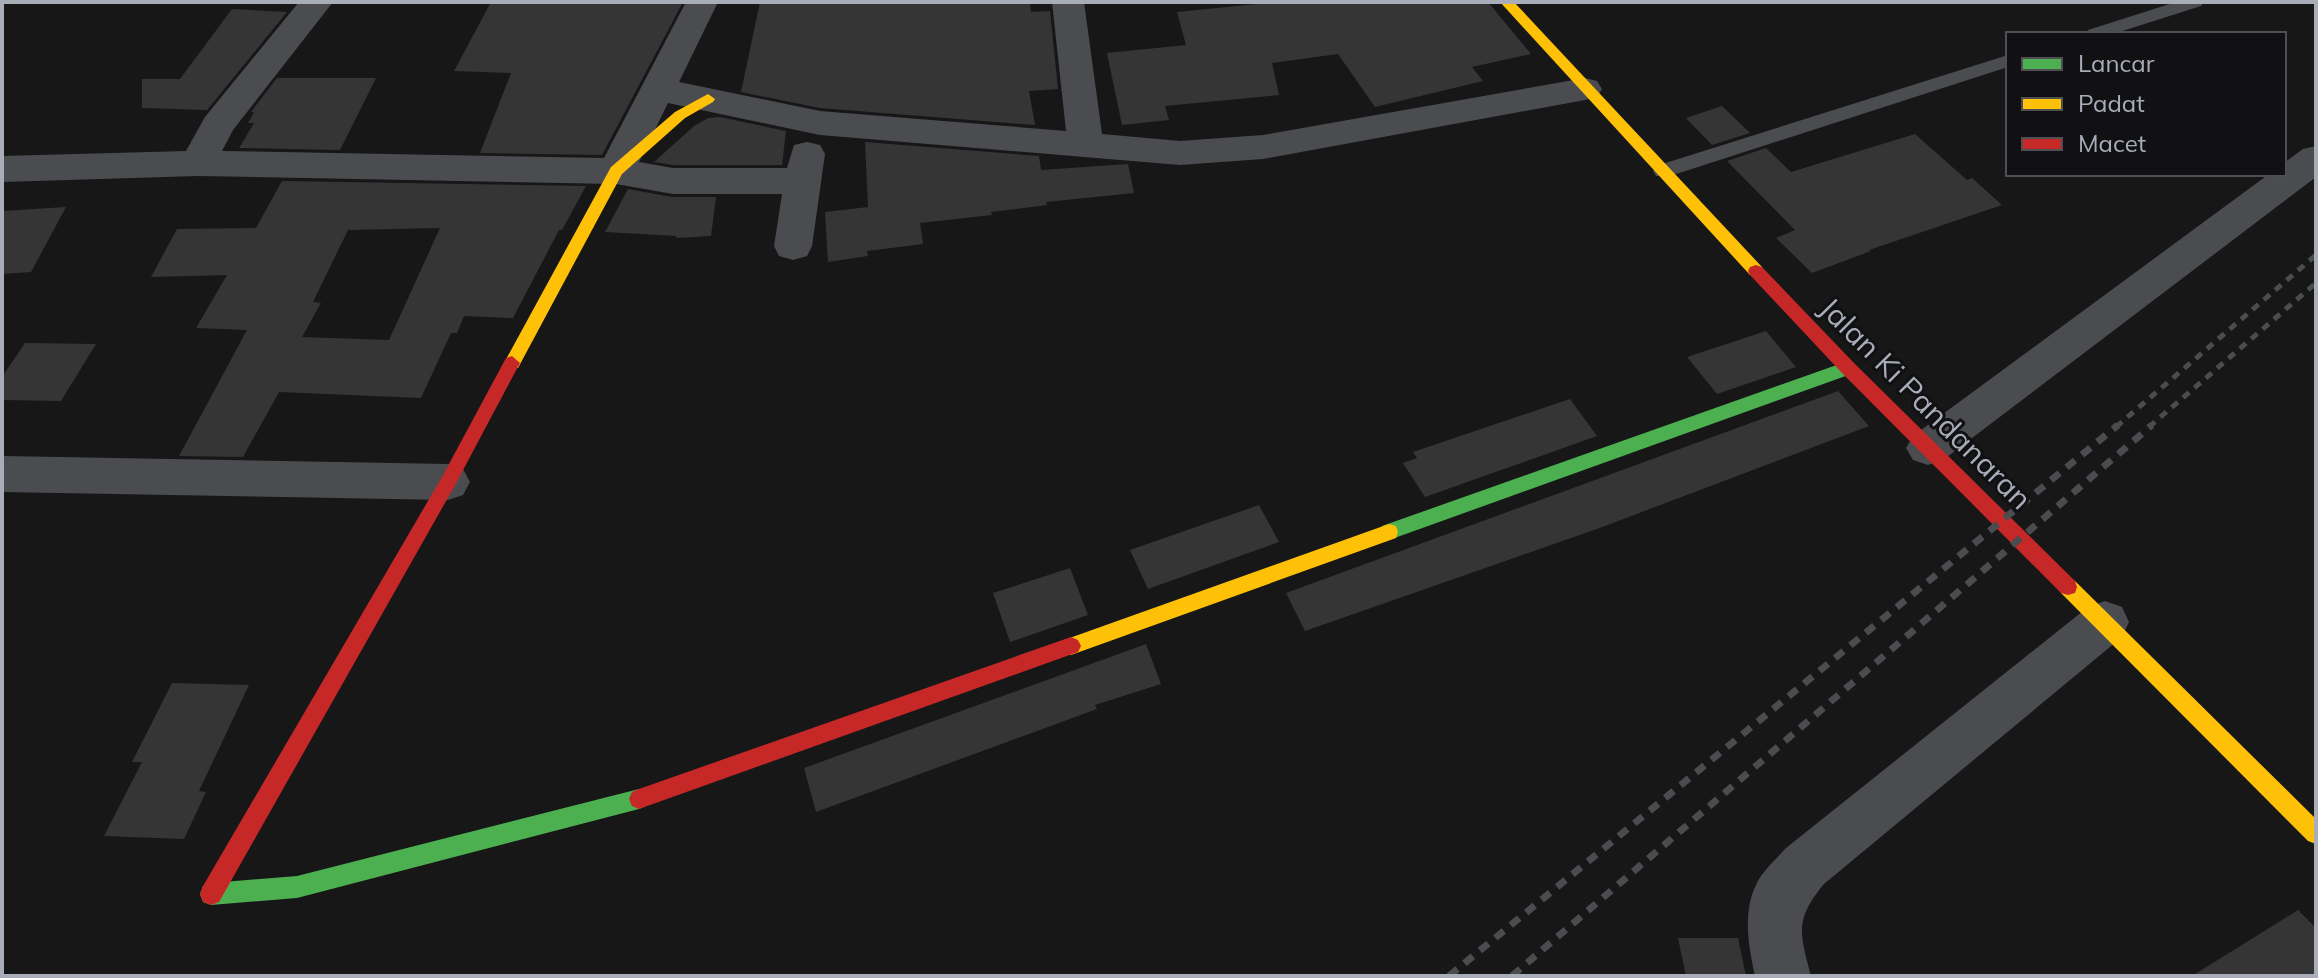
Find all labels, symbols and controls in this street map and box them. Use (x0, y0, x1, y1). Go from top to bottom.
legend (2006, 32, 2286, 176)
text: Lancar (2078, 48, 2155, 78)
text: Padat (2078, 88, 2145, 118)
text: Macet (2078, 128, 2146, 158)
street label: Jalan Ki Pandanaran (1812, 289, 2040, 517)

